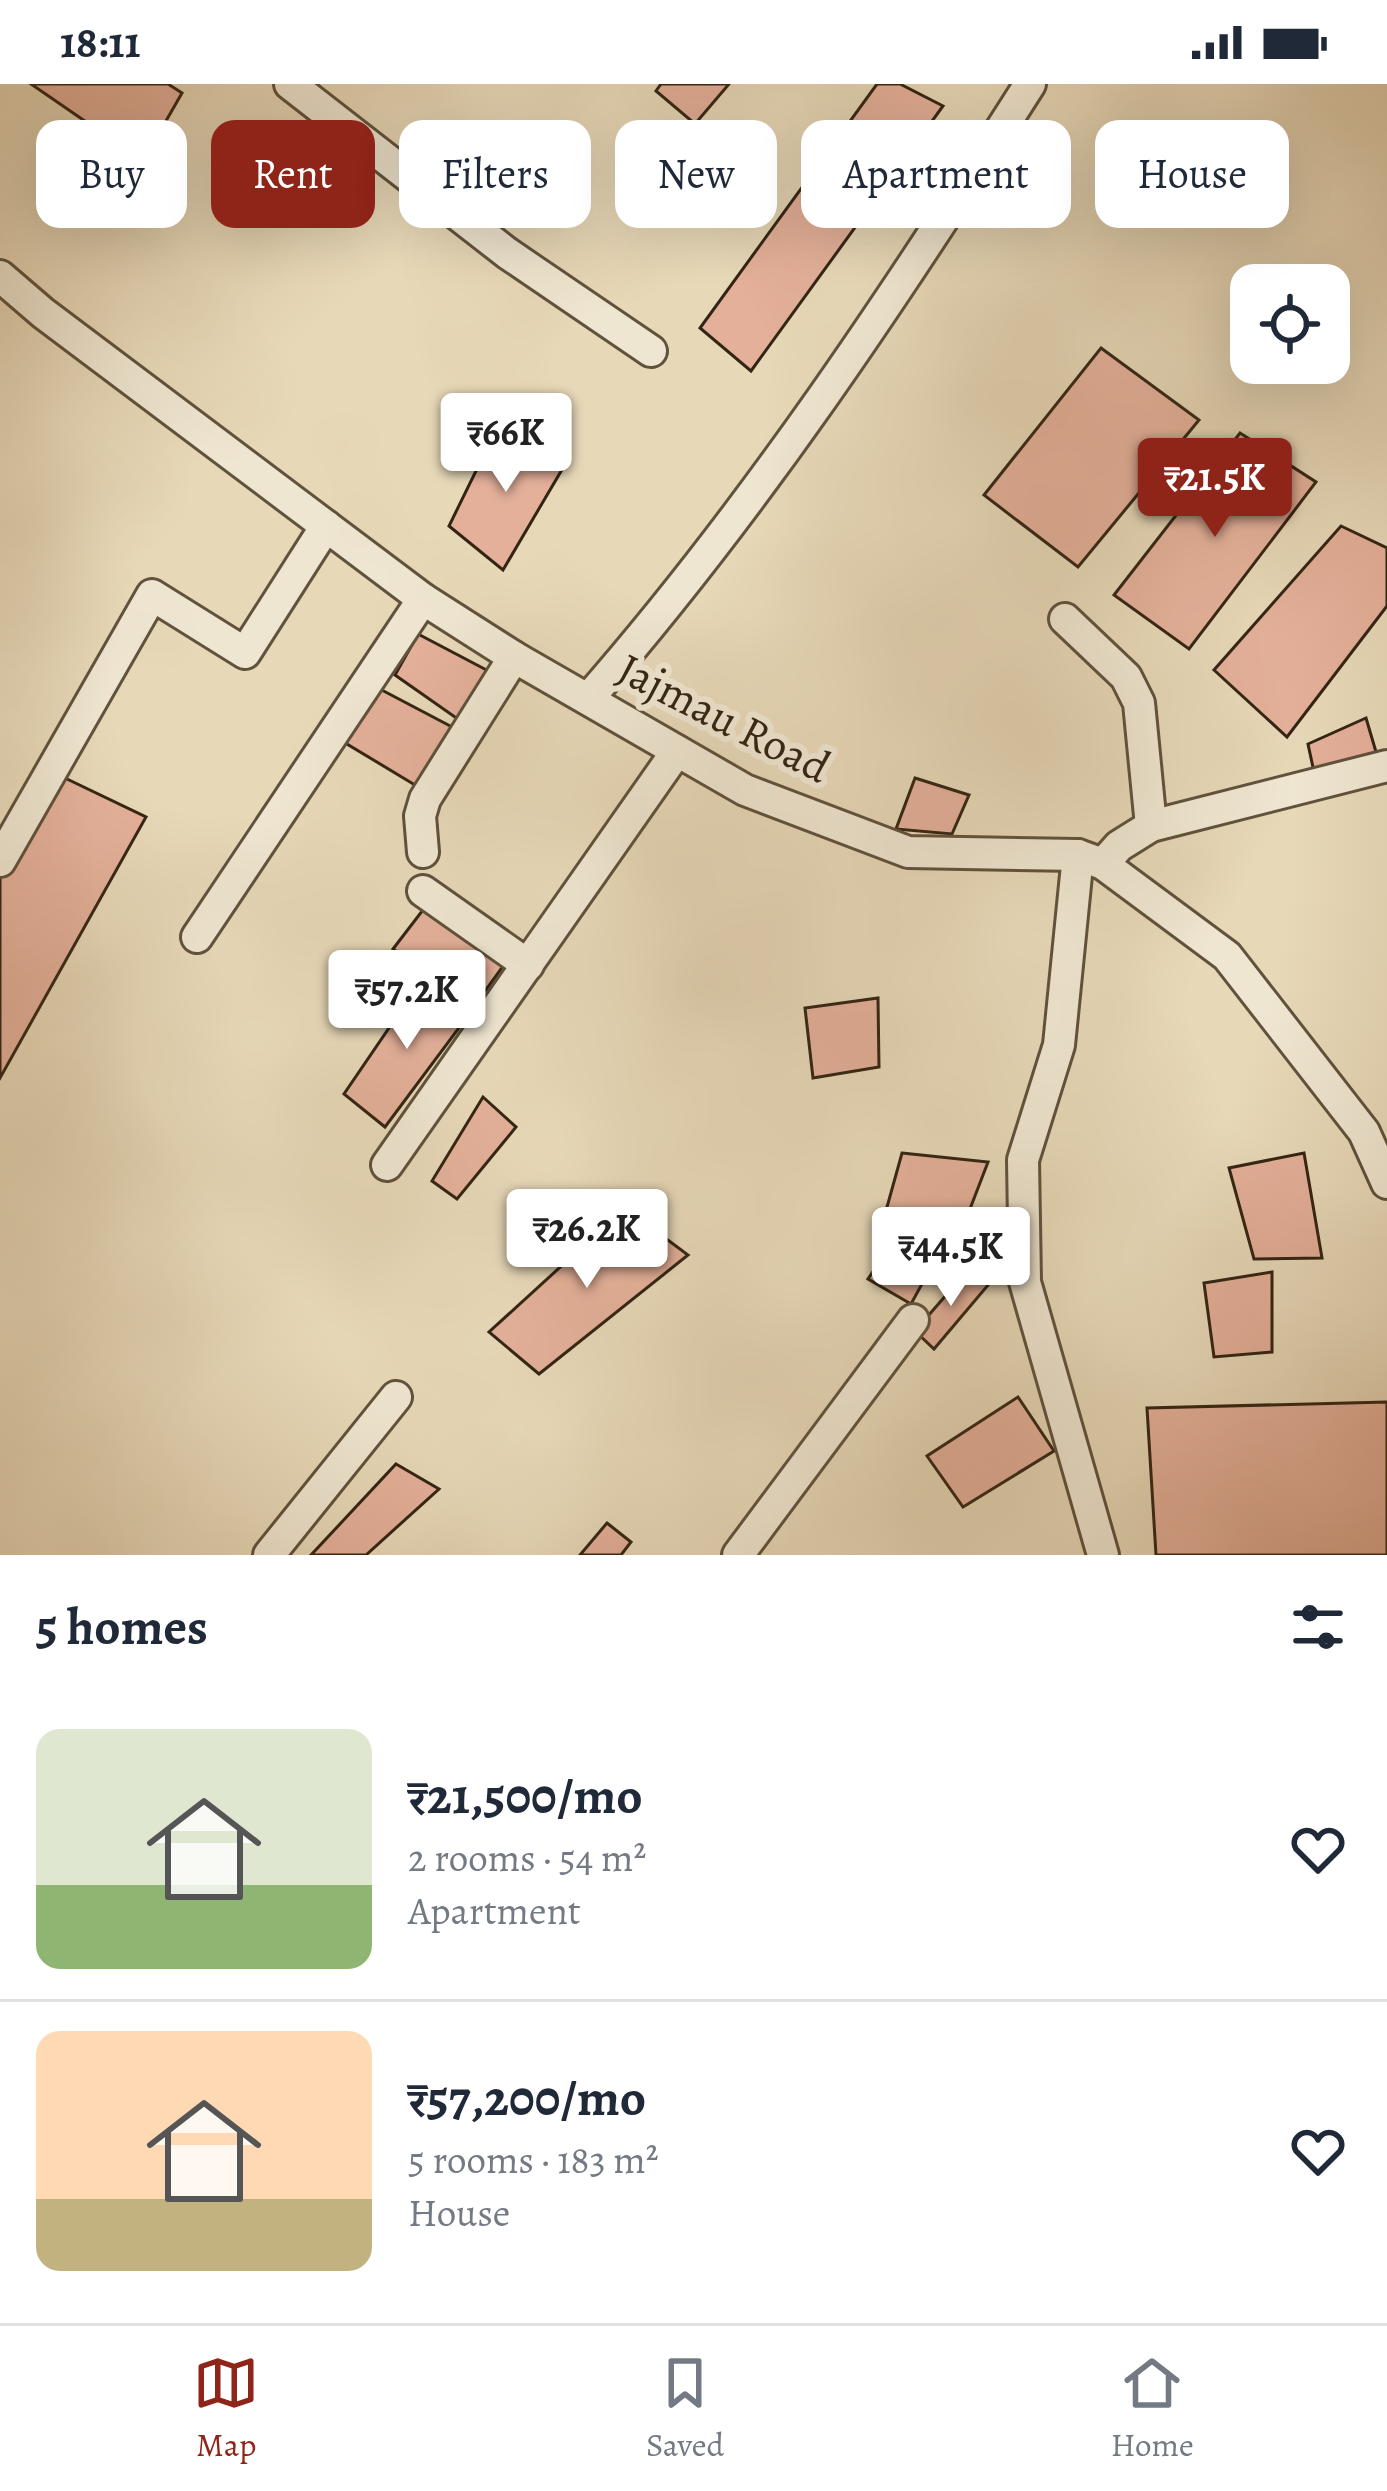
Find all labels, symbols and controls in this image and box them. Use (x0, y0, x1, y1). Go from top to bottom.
text: 18:11 (60, 11, 141, 73)
chip: Buy (36, 120, 187, 228)
chip: Rent (211, 120, 375, 228)
chip: Filters (399, 120, 591, 228)
chip: New (615, 120, 777, 228)
chip: Apartment (801, 120, 1071, 228)
chip: House (1095, 120, 1289, 228)
map controls (1230, 264, 1350, 384)
button: locate (1230, 264, 1350, 384)
pin: ₹66K (435, 393, 577, 495)
text: ₹66K (468, 405, 544, 458)
pin: ₹21.5K (1117, 438, 1313, 540)
text: ₹21.5K (1165, 450, 1265, 503)
street label: Jajmau Road (607, 638, 842, 798)
pin: ₹57.2K (309, 950, 505, 1052)
text: ₹57.2K (355, 962, 459, 1015)
pin: ₹26.2K (489, 1189, 685, 1291)
text: ₹26.2K (534, 1201, 640, 1254)
pin: ₹44.5K (853, 1207, 1049, 1309)
text: ₹44.5K (899, 1219, 1003, 1272)
text: 5 homes (36, 1592, 208, 1662)
icon: filters (1285, 1594, 1351, 1660)
text: ₹21,500/mo (408, 1761, 643, 1831)
icon: home (132, 1777, 276, 1921)
icon: heart (1285, 1816, 1351, 1882)
text: 2 rooms · 54 m² (408, 1831, 646, 1884)
text: Apartment (408, 1884, 581, 1937)
text: ₹57,200/mo (408, 2063, 646, 2133)
icon: home (132, 2079, 276, 2223)
icon: heart (1285, 2118, 1351, 2184)
text: 5 rooms · 183 m² (408, 2133, 659, 2186)
text: House (408, 2186, 510, 2239)
tab: Map (193, 2350, 259, 2467)
tab: Saved (646, 2350, 724, 2467)
tab: Home (1111, 2350, 1194, 2467)

